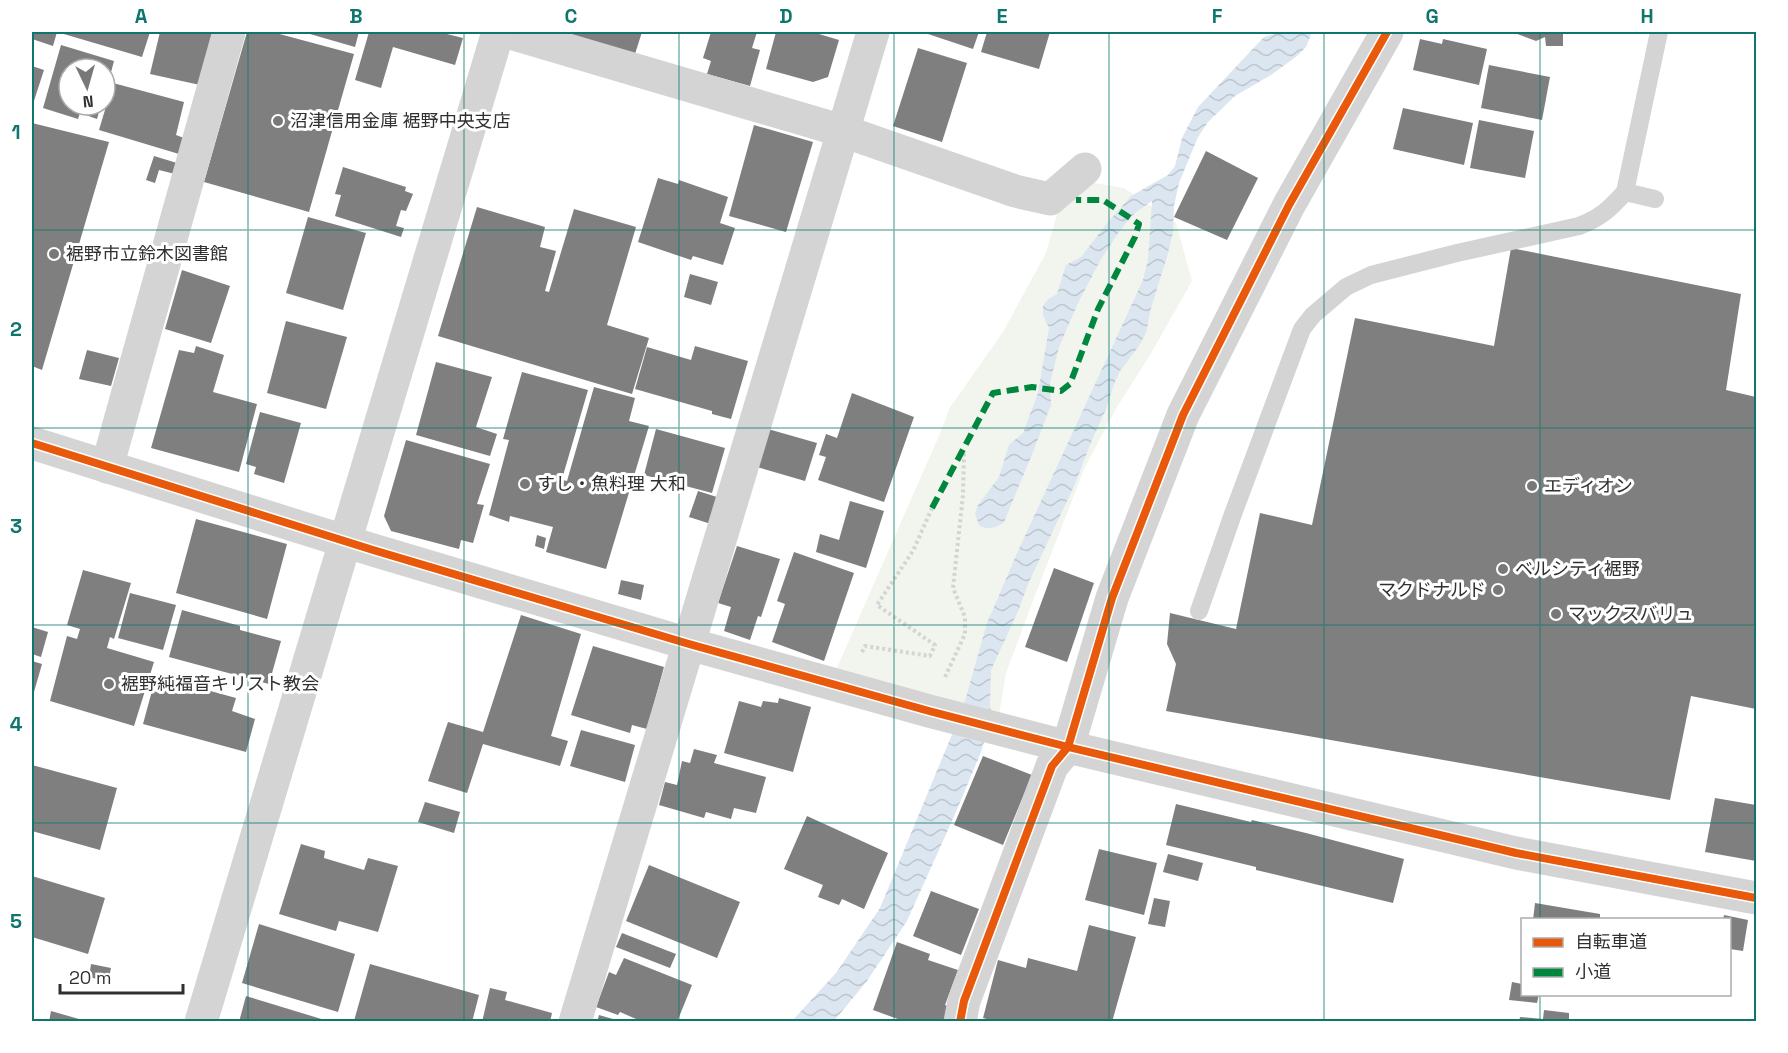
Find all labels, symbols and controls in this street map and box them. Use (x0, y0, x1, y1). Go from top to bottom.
text: A (135, 3, 148, 29)
text: B (349, 3, 363, 29)
text: C (565, 3, 578, 29)
text: D (779, 3, 793, 29)
text: E (996, 3, 1008, 29)
text: F (1212, 3, 1223, 29)
text: G (1425, 3, 1439, 29)
text: H (1640, 3, 1654, 29)
north arrow (57, 57, 117, 117)
text: N (82, 91, 95, 112)
place label: 沼津信用金庫 裾野中央支店 (290, 109, 511, 132)
marker: 沼津信用金庫 裾野中央支店 (271, 114, 285, 128)
text: 1 (11, 119, 21, 145)
place label: 裾野市立鈴木図書館 (66, 242, 228, 265)
marker: 裾野市立鈴木図書館 (47, 247, 61, 261)
text: 2 (10, 316, 22, 342)
place label: すし・魚料理 大和 (537, 472, 686, 495)
place label: エディオン (1544, 474, 1633, 497)
marker: すし・魚料理 大和 (518, 477, 532, 491)
marker: エディオン (1525, 479, 1539, 493)
text: 3 (10, 513, 22, 539)
place label: ベルシティ裾野 (1515, 557, 1640, 580)
marker: ベルシティ裾野 (1496, 562, 1510, 576)
place label: マクドナルド (1378, 578, 1486, 601)
marker: マクドナルド (1491, 583, 1505, 597)
place label: マックスバリュ (1568, 602, 1693, 625)
marker: マックスバリュ (1549, 607, 1563, 621)
place label: 裾野純福音キリスト教会 (121, 672, 319, 695)
marker: 裾野純福音キリスト教会 (102, 677, 116, 691)
text: 4 (10, 711, 23, 737)
text: 5 (10, 908, 22, 934)
legend (1521, 918, 1731, 996)
text: 自転車道 (1575, 930, 1647, 953)
scale bar (60, 957, 183, 995)
text: 小道 (1575, 960, 1611, 983)
text: 20 m (69, 966, 112, 989)

